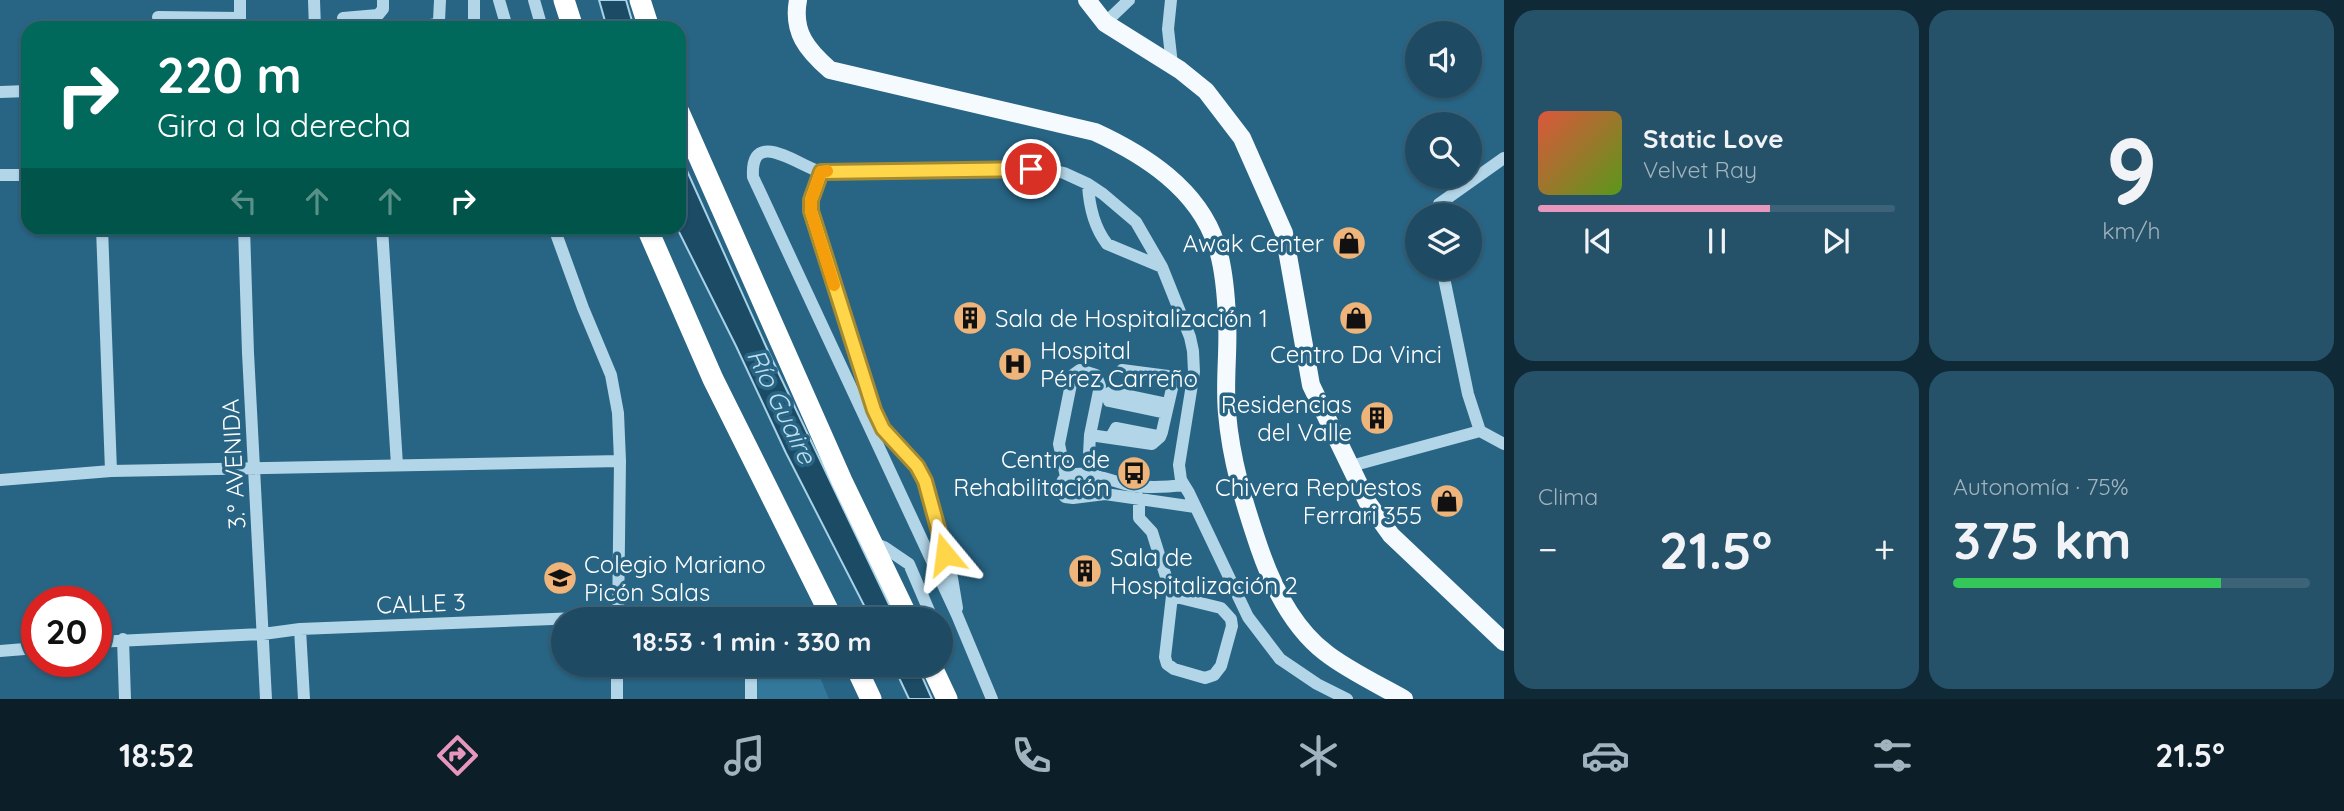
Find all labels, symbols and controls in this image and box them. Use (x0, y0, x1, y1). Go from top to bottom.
map controls (1405, 21, 1482, 280)
button: sound (1405, 21, 1482, 98)
text: 220 m (157, 44, 302, 105)
icon: right (42, 49, 133, 140)
text: Gira a la derecha (157, 105, 411, 145)
button: search (1405, 112, 1482, 189)
text: 9 (2106, 113, 2157, 227)
text: Static Love (1643, 122, 1784, 155)
pin (1001, 139, 1061, 199)
icon: arrive (1012, 150, 1050, 188)
text: Velvet Ray (1643, 155, 1757, 184)
icon: left (225, 182, 263, 220)
icon: ahead (298, 182, 336, 220)
icon: ahead (371, 182, 409, 220)
icon: right (444, 182, 482, 220)
button: layers (1405, 203, 1482, 280)
text: km/h (2102, 216, 2161, 245)
icon: previous (1579, 222, 1617, 260)
icon: pause (1698, 222, 1736, 260)
icon: next (1817, 222, 1855, 260)
shop icon: Awak Center (1330, 224, 1368, 262)
place label: Awak Center (1183, 228, 1324, 258)
building icon: Sala de Hospitalización 1 (951, 299, 989, 337)
shop icon: Centro Da Vinci (1337, 299, 1375, 337)
place label: Sala de Hospitalización 1 (995, 303, 1268, 333)
place label: Hospital Pérez Carreño (1040, 335, 1198, 393)
place label: Centro Da Vinci (1270, 339, 1442, 369)
water label: Río Guaire (740, 343, 825, 470)
hospital icon: Hospital Pérez Carreño (996, 345, 1034, 383)
place label: Residencias del Valle (1221, 389, 1352, 447)
street label: 3.° AVENIDA (215, 398, 251, 530)
building icon: Residencias del Valle (1358, 399, 1396, 437)
place label: Centro de Rehabilitación (953, 444, 1110, 502)
bus stop icon: Centro de Rehabilitación (1115, 454, 1153, 492)
place label: Chivera Repuestos Ferrari 355 (1215, 472, 1422, 530)
text: Autonomía · 75% (1953, 472, 2129, 501)
shop icon: Chivera Repuestos Ferrari 355 (1428, 482, 1466, 520)
text: Clima (1538, 482, 1598, 511)
text: 375 km (1953, 507, 2132, 572)
position arrow (908, 517, 982, 591)
text: 21.5° (1659, 517, 1772, 582)
text: − (1538, 525, 1558, 573)
text: + (1874, 525, 1895, 573)
place label: Sala de Hospitalización 2 (1110, 542, 1298, 600)
place label: Colegio Mariano Picón Salas (584, 549, 766, 607)
building icon: Sala de Hospitalización 2 (1066, 552, 1104, 590)
school or university icon: Colegio Mariano Picón Salas (541, 559, 579, 597)
speed limit sign: 20 (21, 586, 112, 677)
street label: CALLE 3 (376, 586, 466, 620)
text: 18:53 · 1 min · 330 m (632, 625, 872, 658)
icon: directions (433, 731, 482, 780)
icon: music (720, 731, 769, 780)
icon: phone (1007, 731, 1056, 780)
icon: climate (1294, 731, 1343, 780)
icon: car (1581, 731, 1630, 780)
icon: filters (1868, 731, 1917, 780)
text: 18:52 (119, 735, 194, 775)
text: 21.5° (2155, 735, 2225, 775)

